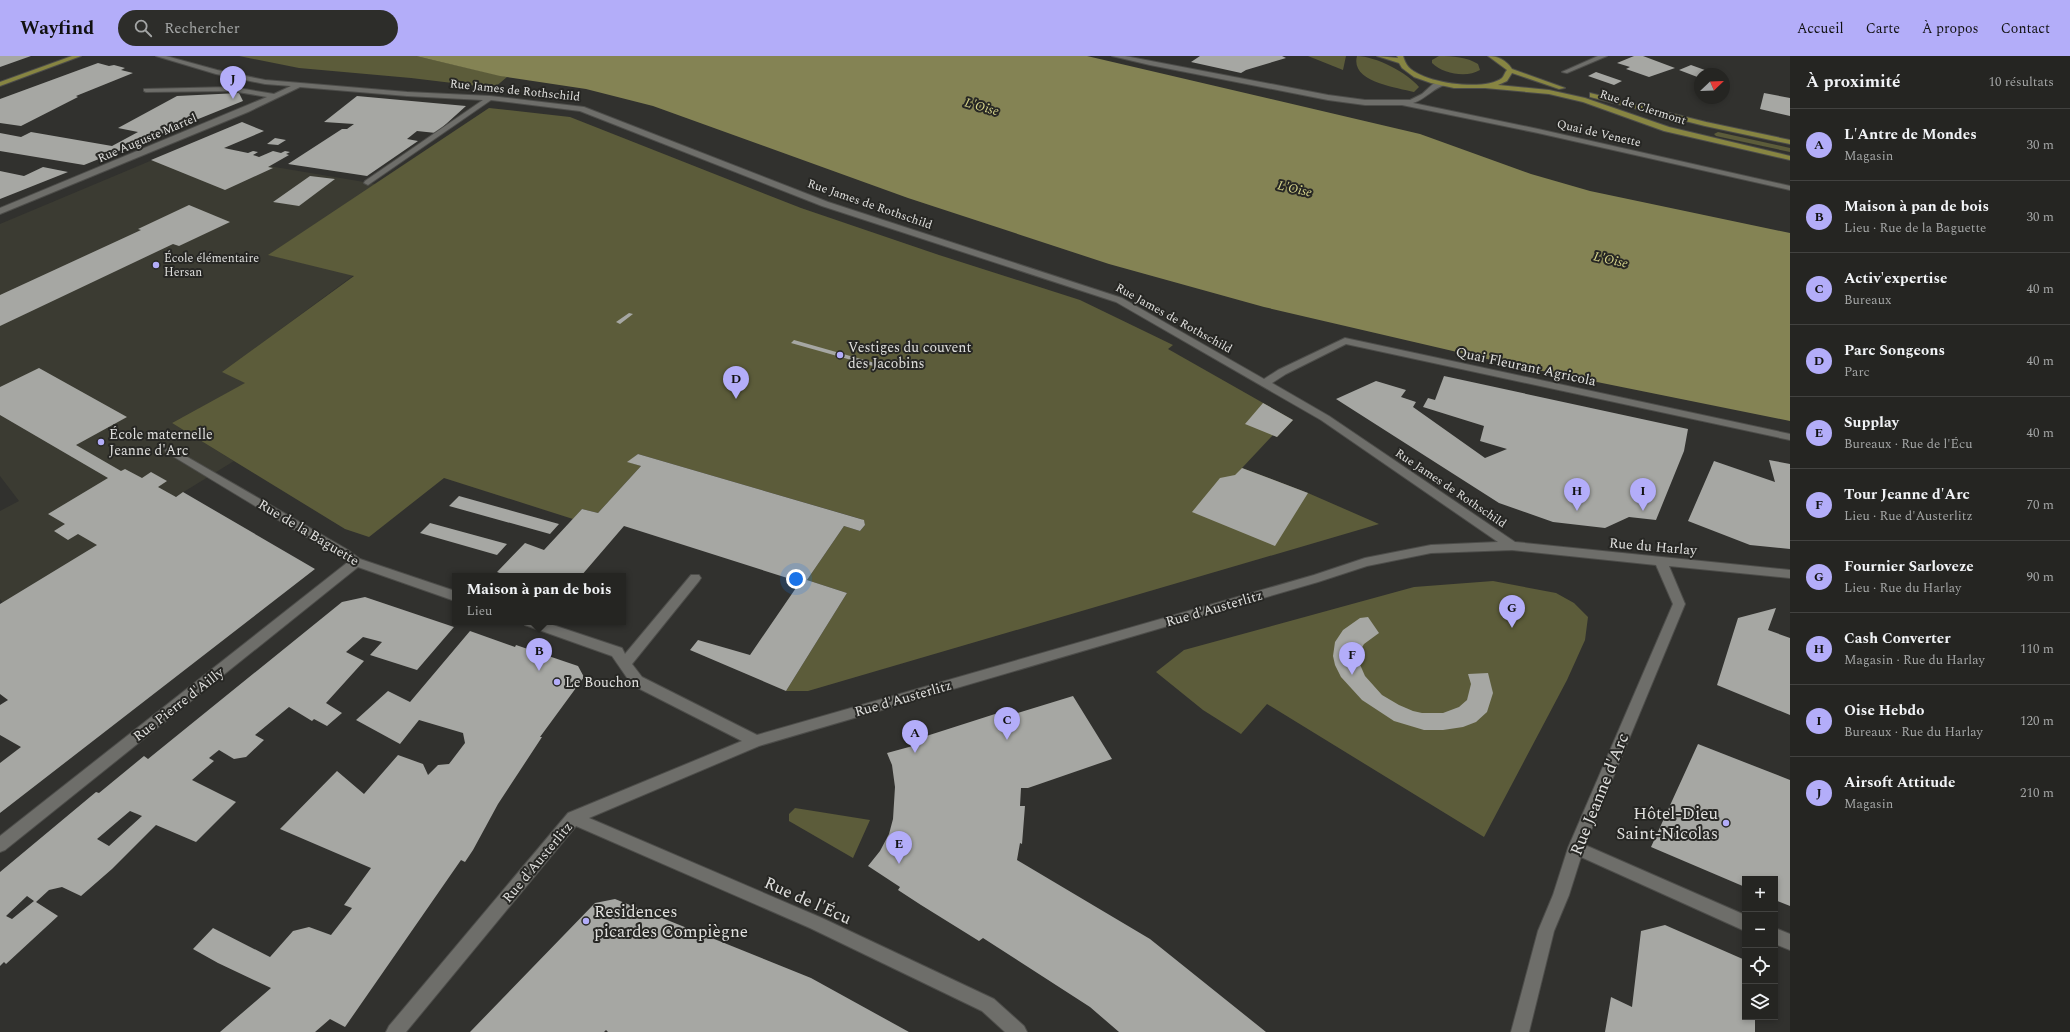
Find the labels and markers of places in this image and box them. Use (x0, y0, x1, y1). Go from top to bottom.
pin: J (220, 66, 246, 99)
place label: École élémentaire Hersan (164, 249, 259, 282)
marker: École élémentaire Hersan (151, 260, 161, 270)
place label: Vestiges du couvent des Jacobins (848, 337, 971, 374)
marker: Vestiges du couvent des Jacobins (835, 350, 845, 360)
pin: D (723, 366, 749, 399)
place label: École maternelle Jeanne d'Arc (109, 424, 213, 461)
marker: École maternelle Jeanne d'Arc (96, 437, 106, 447)
pin: H (1564, 478, 1590, 511)
pin: I (1630, 478, 1656, 511)
pin: G (1499, 595, 1525, 628)
pin: B (526, 638, 552, 671)
pin: F (1339, 642, 1365, 675)
place label: Le Bouchon (565, 672, 639, 693)
marker: Le Bouchon (552, 677, 562, 687)
pin: C (994, 707, 1020, 740)
pin: A (902, 720, 928, 753)
place label: Hôtel-Dieu Saint-Nicolas (1616, 801, 1718, 847)
marker: Hôtel-Dieu Saint-Nicolas (1721, 818, 1731, 828)
pin: E (886, 831, 912, 864)
place label: Residences picardes Compiègne (594, 899, 748, 945)
marker: Residences picardes Compiègne (581, 916, 591, 926)

